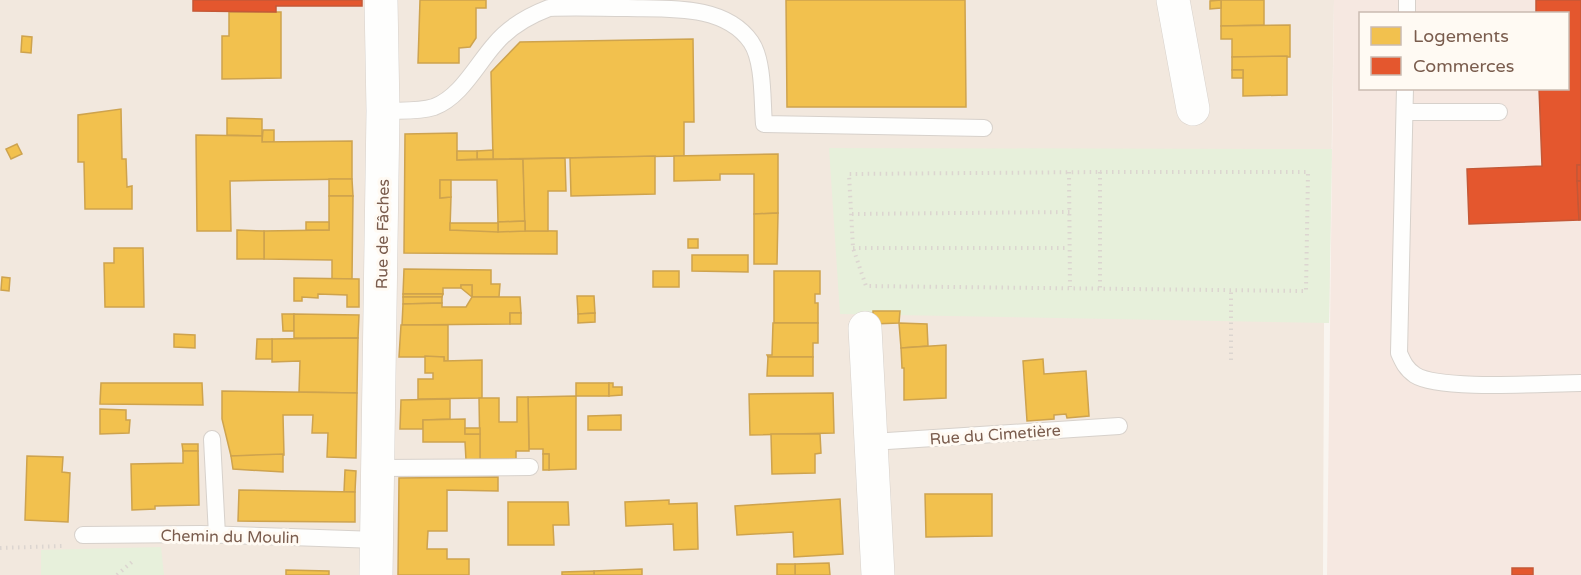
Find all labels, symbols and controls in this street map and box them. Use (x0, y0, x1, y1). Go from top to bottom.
legend (1359, 12, 1569, 90)
text: Logements (1413, 25, 1509, 47)
text: Commerces (1413, 55, 1514, 77)
street label: Rue de Fâches (372, 179, 394, 289)
street label: Rue du Cimetière (929, 420, 1061, 450)
street label: Chemin du Moulin (160, 526, 300, 548)

